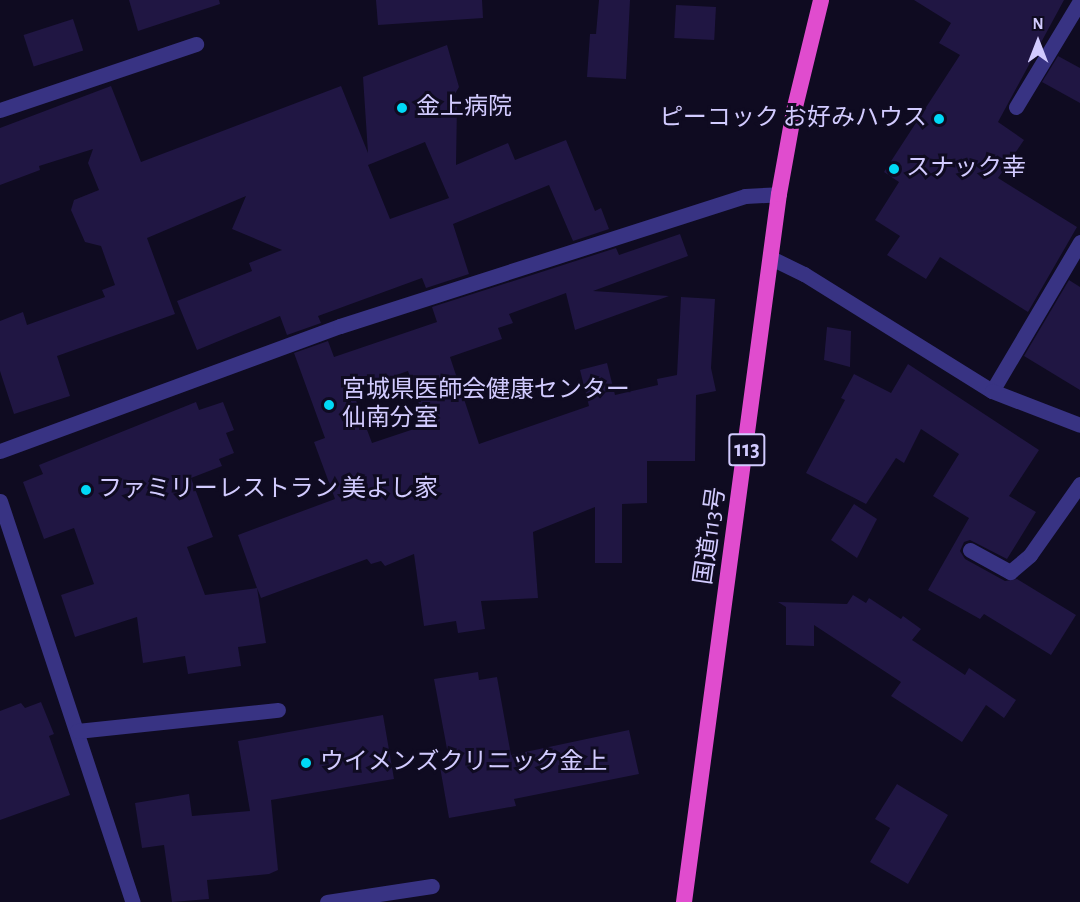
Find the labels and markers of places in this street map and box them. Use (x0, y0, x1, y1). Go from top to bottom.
place label: 金上病院 (416, 94, 512, 122)
marker: 金上病院 (393, 99, 411, 117)
place label: ピーコック お好みハウス (659, 105, 927, 133)
marker: ピーコック お好みハウス (932, 112, 946, 126)
place label: スナック幸 (906, 155, 1026, 183)
marker: スナック幸 (887, 162, 901, 176)
place label: 宮城県医師会健康センター 仙南分室 (342, 377, 630, 433)
marker: 宮城県医師会健康センター 仙南分室 (320, 396, 338, 414)
place label: ファミリーレストラン 美よし家 (98, 476, 438, 504)
marker: ファミリーレストラン 美よし家 (79, 483, 93, 497)
place label: ウイメンズクリニック金上 (320, 749, 608, 777)
marker: ウイメンズクリニック金上 (297, 754, 315, 772)

